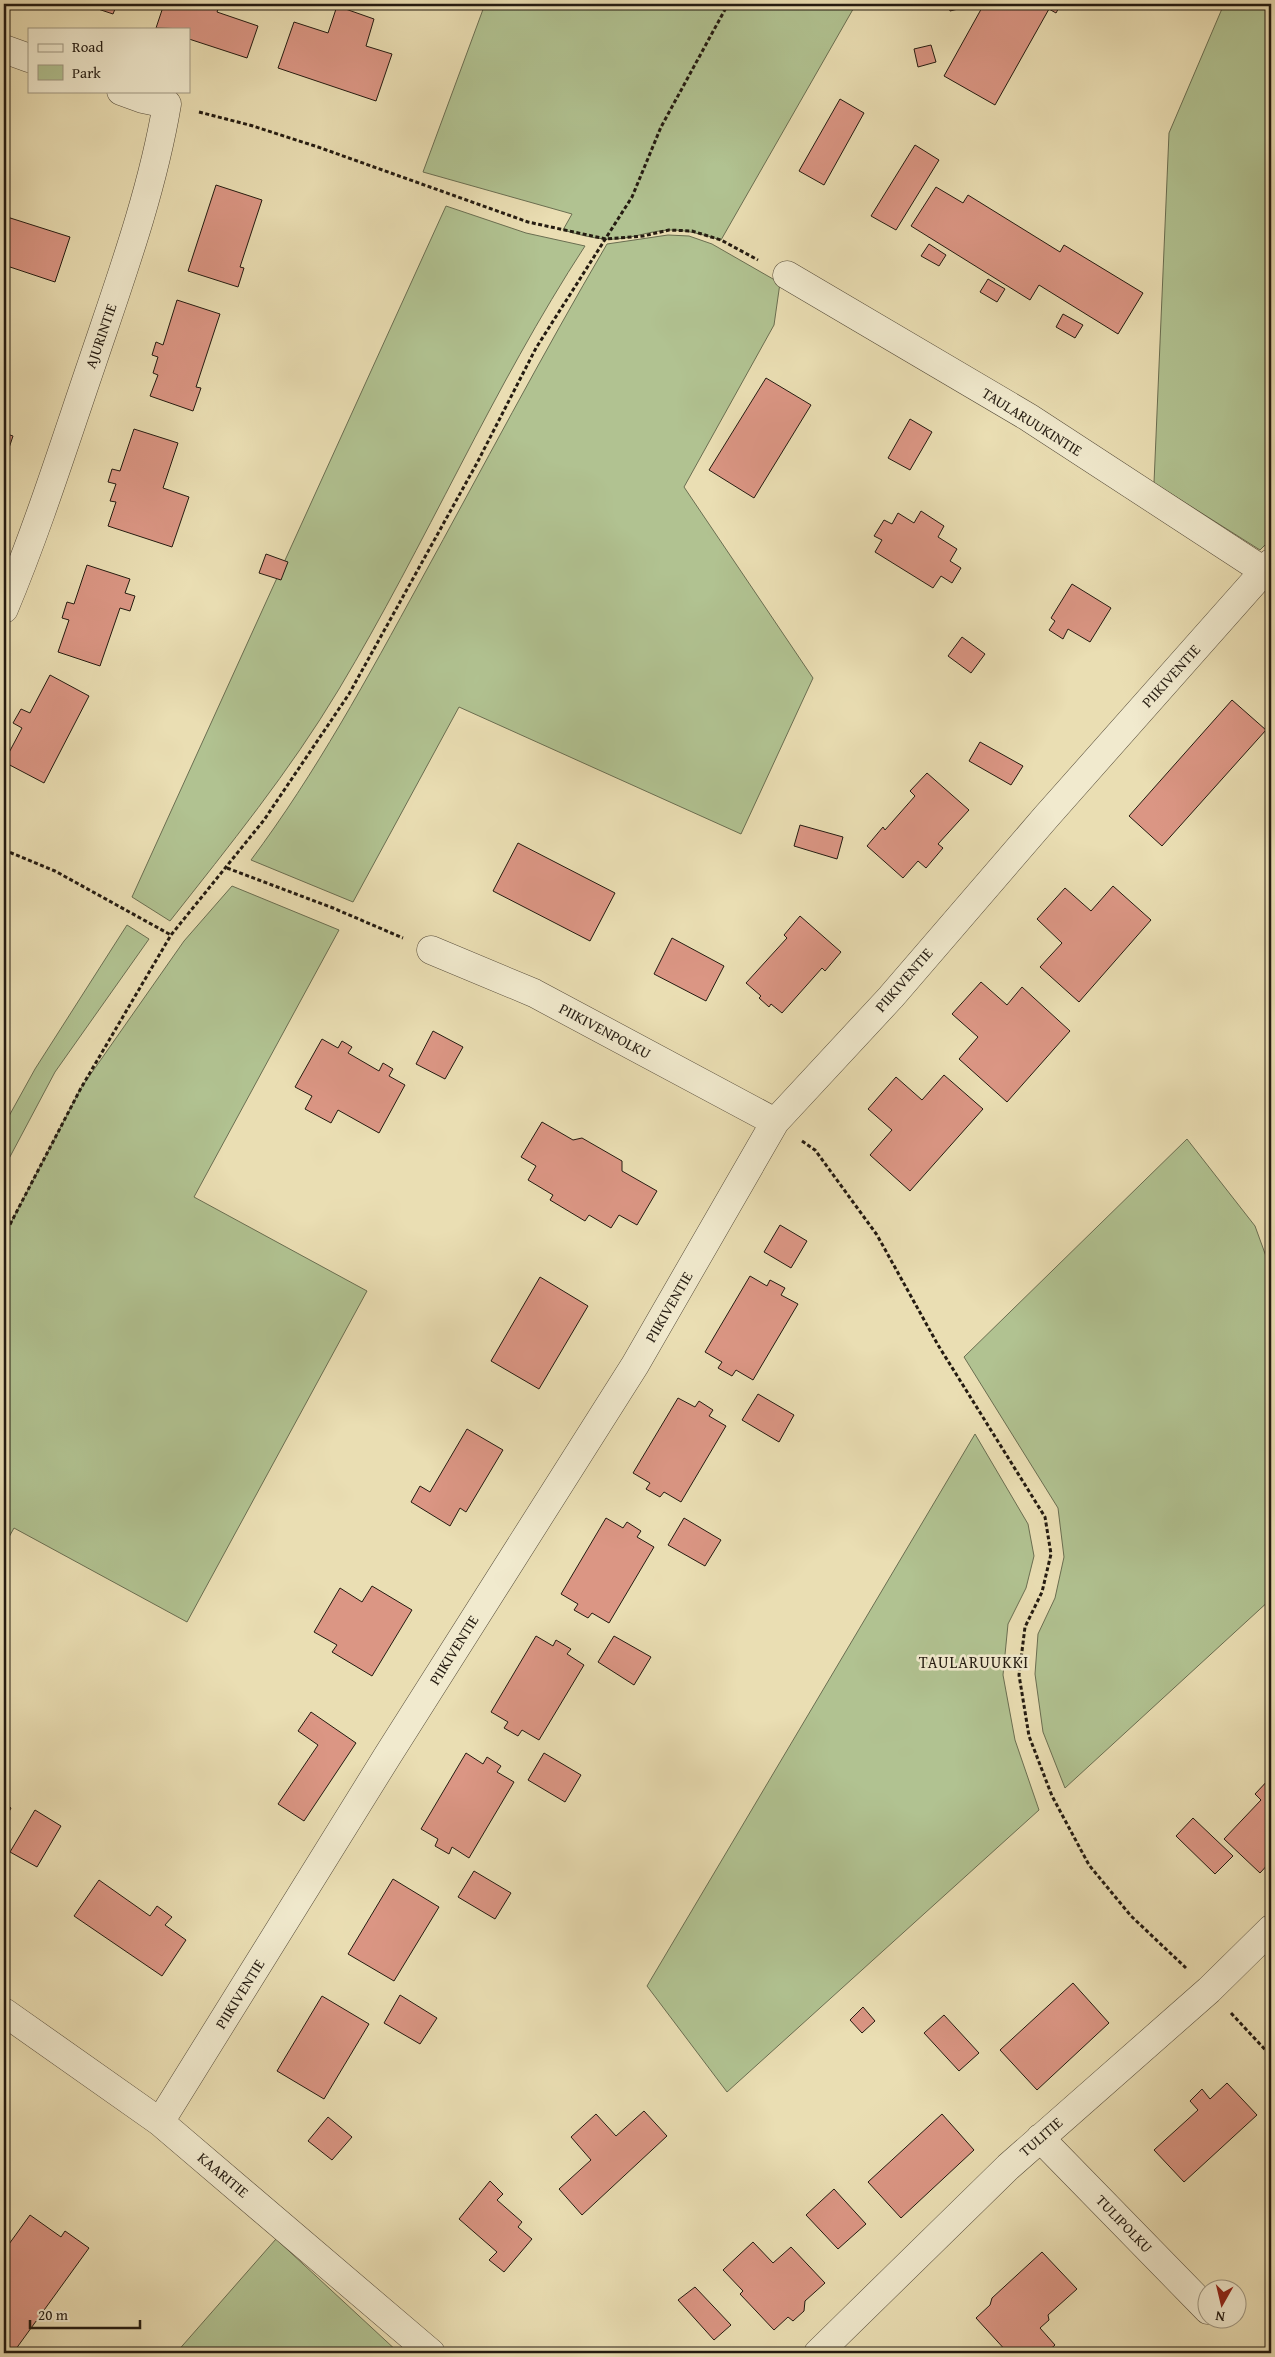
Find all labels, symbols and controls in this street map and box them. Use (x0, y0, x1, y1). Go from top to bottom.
legend (28, 28, 190, 92)
text: Road (72, 36, 103, 57)
text: Park (72, 62, 101, 83)
street label: AJURINTIE (80, 300, 122, 371)
street label: TAULARUUKINTIE (978, 382, 1087, 461)
street label: PIIKIVENTIE (1137, 639, 1205, 712)
street label: PIIKIVENTIE (870, 943, 938, 1016)
street label: PIIKIVENPOLKU (556, 998, 655, 1064)
street label: PIIKIVENTIE (640, 1267, 698, 1346)
street label: PIIKIVENTIE (424, 1610, 484, 1689)
district label: TAULARUUKKI (919, 1650, 1029, 1674)
street label: PIIKIVENTIE (210, 1954, 270, 2033)
street label: TULITIE (1015, 2112, 1067, 2161)
street label: KAARITIE (193, 2147, 254, 2203)
street label: TULIPOLKU (1091, 2190, 1158, 2257)
north arrow (1198, 2280, 1248, 2330)
scale bar (30, 2297, 140, 2329)
text: 20 m (38, 2304, 69, 2325)
text: N (1214, 2306, 1226, 2327)

